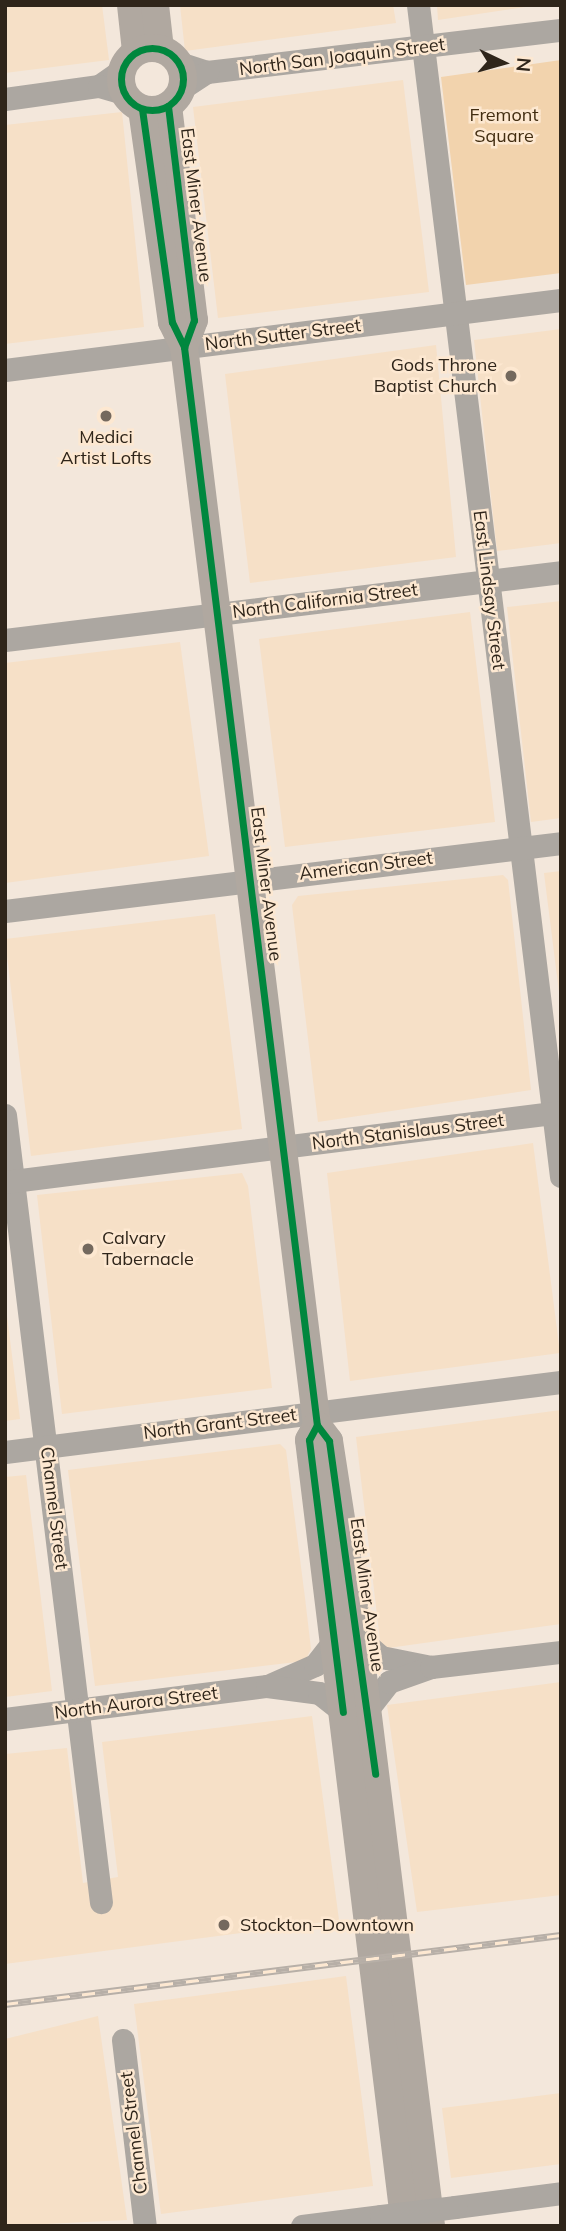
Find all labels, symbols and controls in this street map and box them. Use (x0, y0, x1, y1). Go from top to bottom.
north arrow (468, 28, 538, 98)
street label: North San Joaquin Street (238, 34, 446, 80)
text: N (511, 57, 537, 73)
park label: Fremont Square (469, 105, 539, 148)
street label: East Miner Avenue (176, 127, 216, 283)
street label: North Sutter Street (204, 315, 362, 355)
place label: Gods Throne Baptist Church (374, 355, 497, 398)
marker: Gods Throne Baptist Church (503, 368, 519, 384)
marker: Medici Artist Lofts (98, 408, 114, 424)
place label: Medici Artist Lofts (60, 427, 152, 470)
street label: East Lindsay Street (469, 509, 509, 671)
street label: North California Street (231, 579, 419, 623)
street label: East Miner Avenue (246, 806, 286, 962)
street label: American Street (298, 847, 434, 885)
street label: North Stanislaus Street (311, 1110, 505, 1154)
place label: Calvary Tabernacle (102, 1228, 194, 1270)
marker: Calvary Tabernacle (80, 1241, 96, 1257)
street label: North Grant Street (142, 1404, 298, 1444)
street label: Channel Street (36, 1445, 72, 1571)
street label: East Miner Avenue (346, 1517, 388, 1673)
street label: North Aurora Street (53, 1682, 219, 1724)
place label: Stockton–Downtown (240, 1914, 414, 1936)
marker: Stockton–Downtown (214, 1915, 234, 1935)
street label: Channel Street (116, 2070, 152, 2196)

